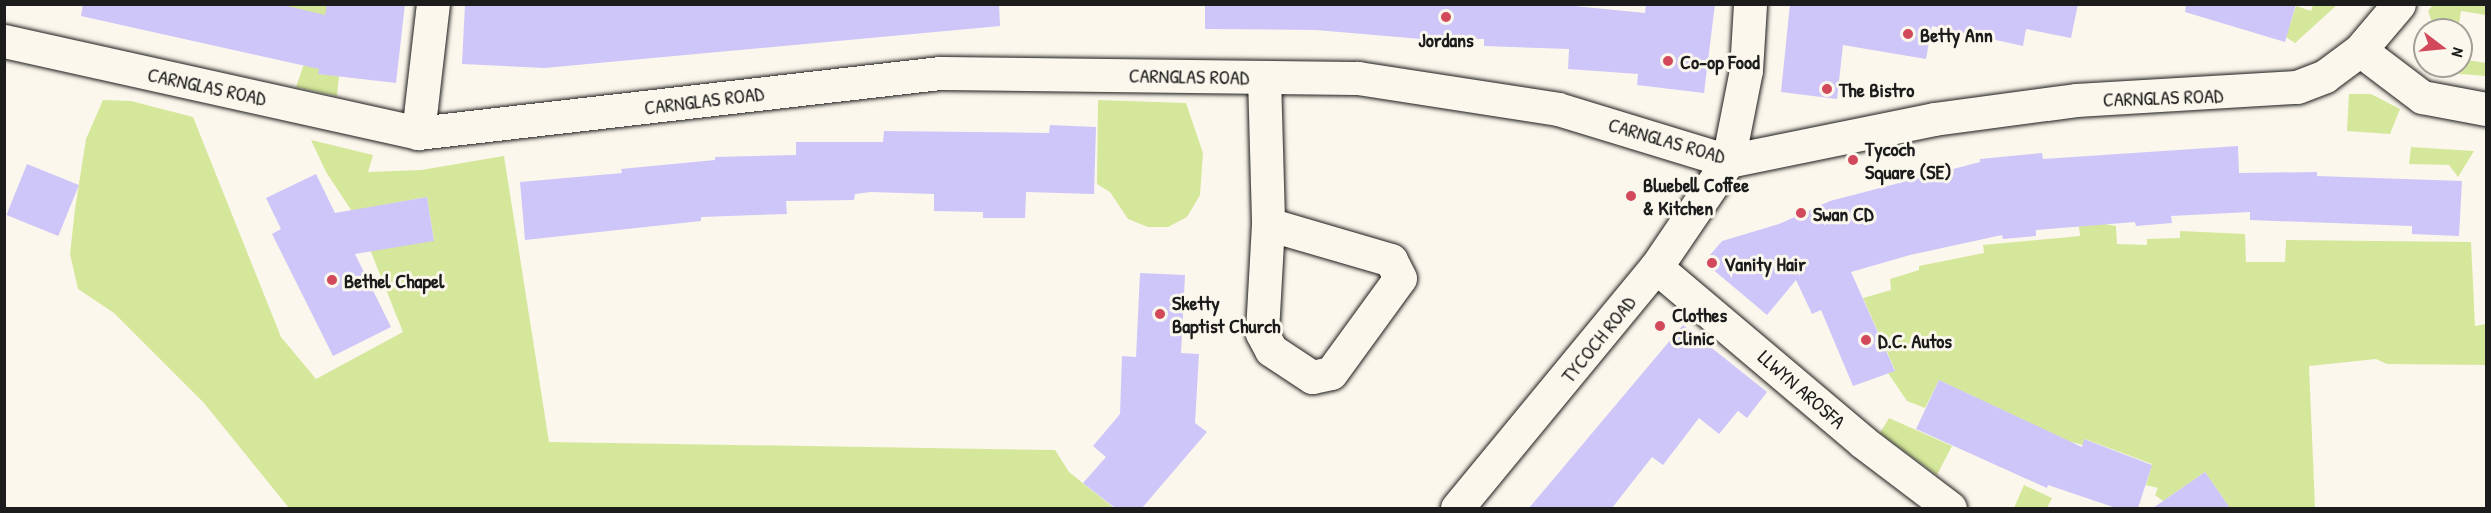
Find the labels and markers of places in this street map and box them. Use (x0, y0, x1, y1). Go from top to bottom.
marker: Jordans (1439, 10, 1453, 24)
place label: Betty Ann (1920, 22, 1993, 46)
place label: Jordans (1418, 27, 1474, 51)
marker: Betty Ann (1901, 27, 1915, 41)
place label: Co-op Food (1680, 49, 1760, 73)
marker: Co-op Food (1661, 54, 1675, 68)
place label: The Bistro (1839, 77, 1914, 101)
marker: The Bistro (1820, 82, 1834, 96)
place label: Tycoch Square (SE) (1865, 136, 1952, 183)
marker: Tycoch Square (SE) (1846, 153, 1860, 167)
place label: Bluebell Coffee & Kitchen (1643, 172, 1749, 219)
marker: Bluebell Coffee & Kitchen (1624, 189, 1638, 203)
place label: Swan CD (1813, 201, 1873, 225)
marker: Swan CD (1794, 206, 1808, 220)
place label: Vanity Hair (1724, 251, 1806, 275)
marker: Vanity Hair (1705, 256, 1719, 270)
place label: Bethel Chapel (344, 268, 444, 292)
marker: Bethel Chapel (325, 273, 339, 287)
place label: Sketty Baptist Church (1172, 290, 1280, 337)
place label: Clothes Clinic (1672, 302, 1727, 349)
marker: Sketty Baptist Church (1153, 307, 1167, 321)
marker: Clothes Clinic (1653, 319, 1667, 333)
place label: D.C. Autos (1878, 328, 1952, 352)
marker: D.C. Autos (1859, 333, 1873, 347)

